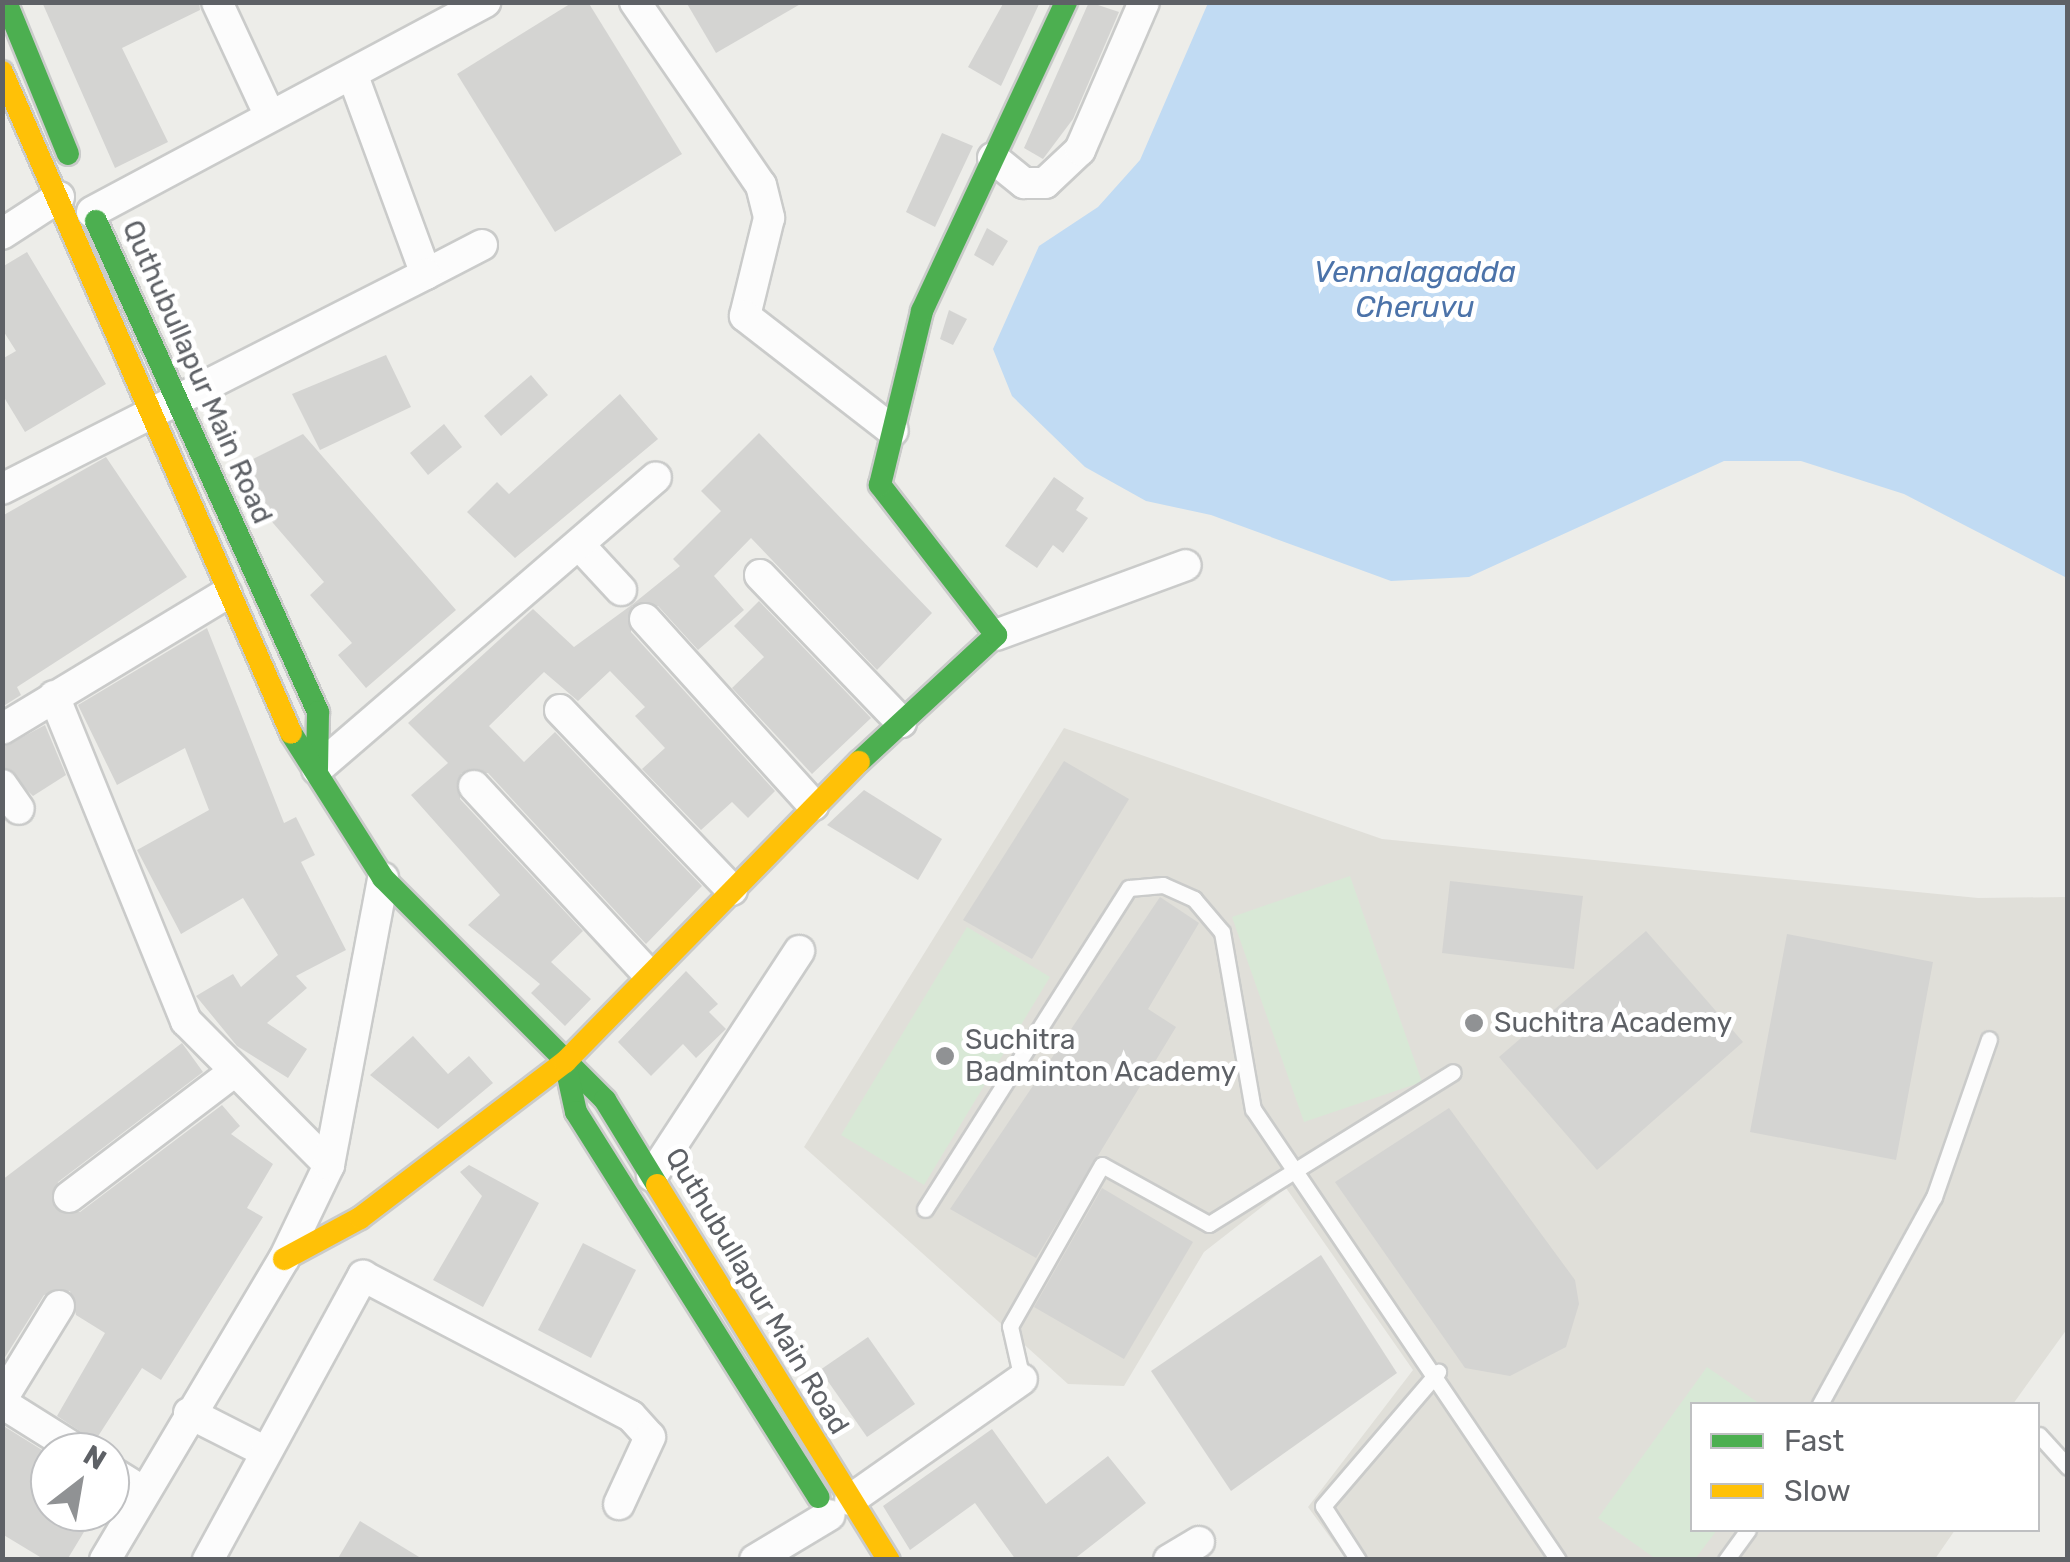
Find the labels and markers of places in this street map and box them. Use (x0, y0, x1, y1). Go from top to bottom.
place label: Suchitra Academy (1494, 1006, 1733, 1040)
marker: Suchitra Academy (1463, 1012, 1485, 1034)
place label: Suchitra Badminton Academy (965, 1023, 1237, 1089)
marker: Suchitra Badminton Academy (934, 1045, 956, 1067)

